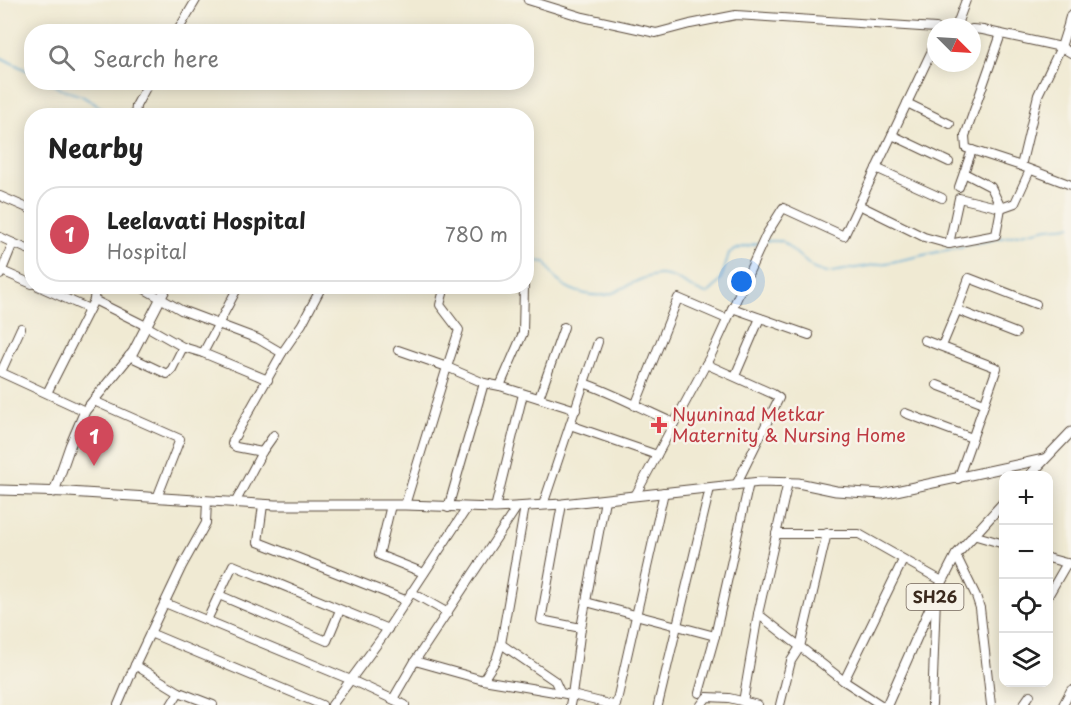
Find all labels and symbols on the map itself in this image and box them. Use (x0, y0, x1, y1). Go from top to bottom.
north arrow (927, 18, 981, 72)
your location (727, 267, 756, 296)
place label: Nyuninad Metkar Maternity & Nursing Home (672, 400, 906, 448)
pin: 1 (74, 416, 113, 466)
marker: Nyuninad Metkar Maternity & Nursing Home (650, 416, 668, 434)
road number: SH26 (906, 584, 964, 610)

